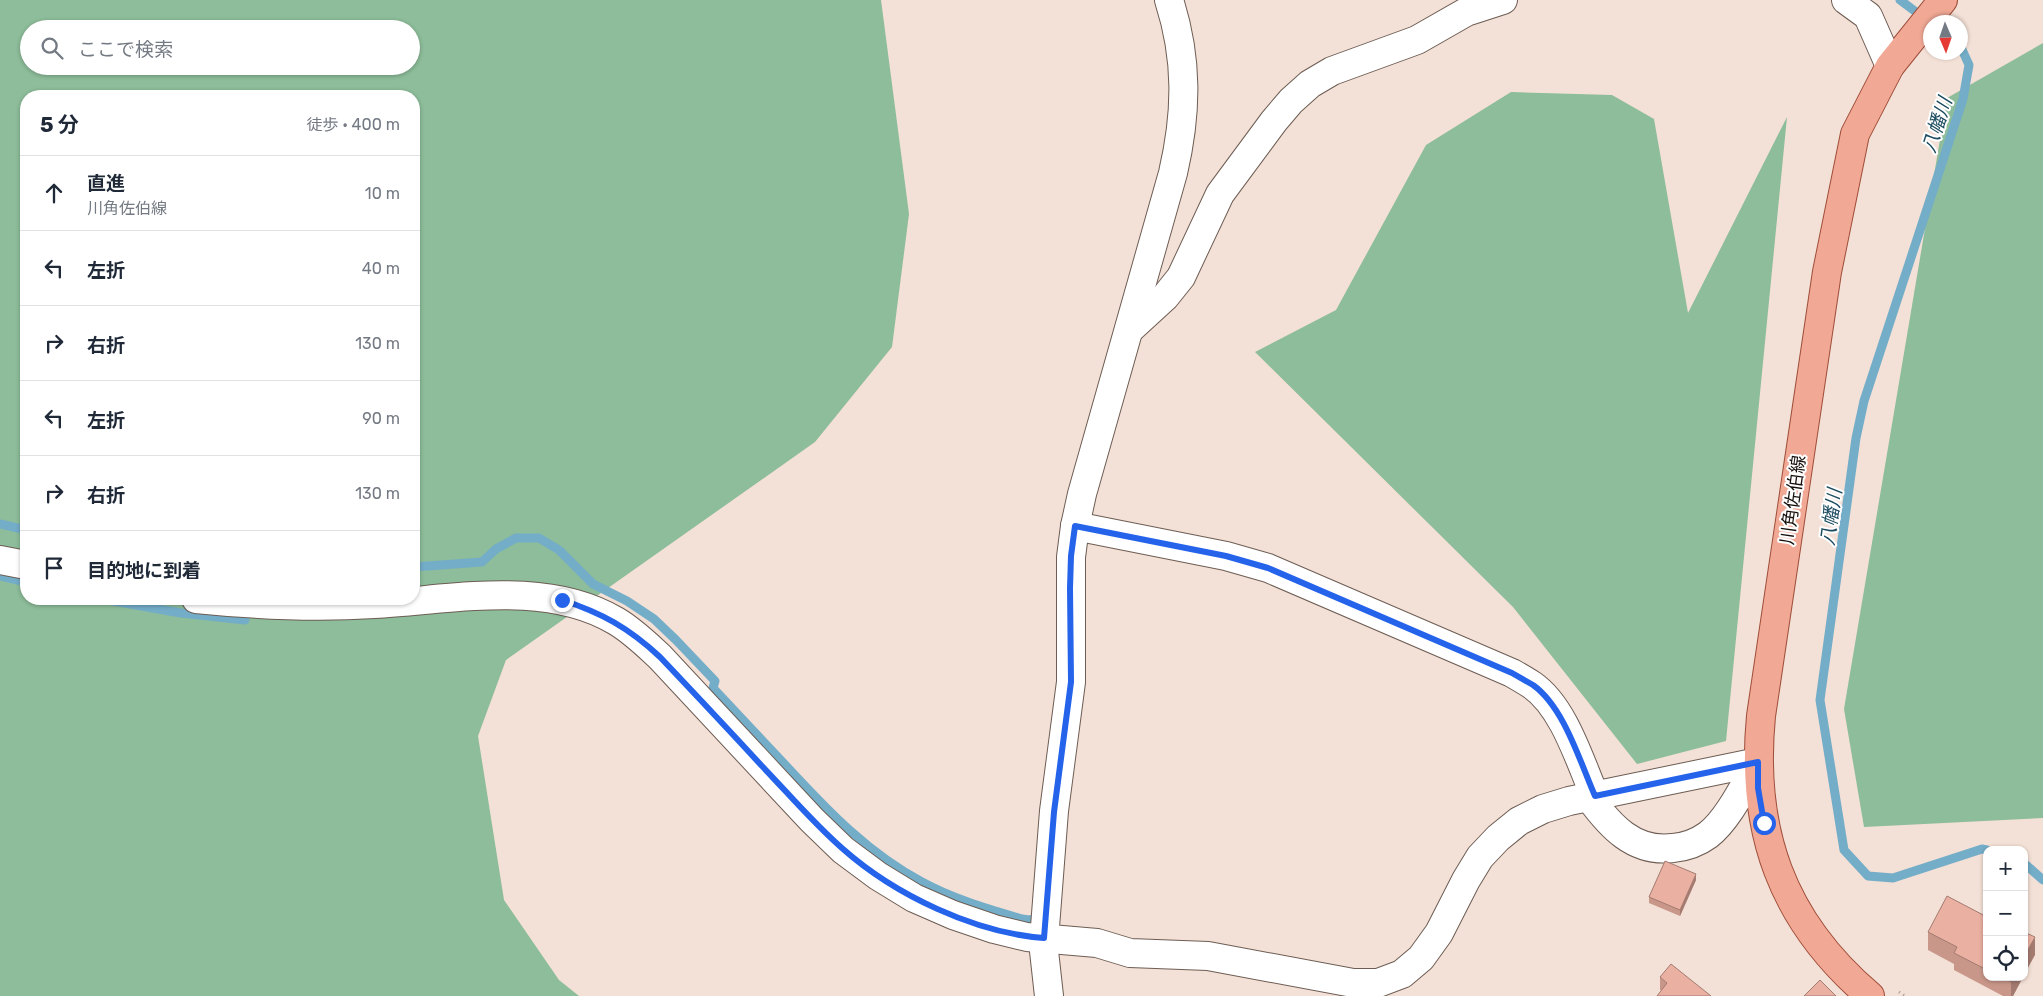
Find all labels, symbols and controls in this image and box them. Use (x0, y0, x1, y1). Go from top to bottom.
north arrow (1923, 15, 1968, 60)
search box (20, 20, 420, 75)
icon: search (38, 34, 66, 62)
text: ここで検索 (78, 38, 173, 61)
water label: 八幡川 (1917, 92, 1957, 156)
text: 5 分 (40, 112, 79, 137)
text: 徒歩 · 400 m (306, 115, 400, 134)
text: 直進 (87, 172, 125, 195)
icon: ahead (40, 179, 68, 207)
text: 10 m (365, 184, 400, 203)
text: 川角佐伯線 (87, 199, 167, 218)
icon: left (40, 254, 68, 282)
text: 左折 (87, 259, 125, 282)
text: 40 m (362, 259, 400, 278)
icon: right (40, 329, 68, 357)
text: 右折 (87, 334, 125, 357)
text: 130 m (355, 334, 400, 353)
icon: left (40, 404, 68, 432)
text: 左折 (87, 409, 125, 432)
text: 90 m (362, 409, 400, 428)
street label: 川角佐伯線 (1776, 454, 1810, 546)
icon: right (40, 479, 68, 507)
text: 右折 (87, 484, 125, 507)
text: 130 m (355, 484, 400, 503)
water label: 八幡川 (1816, 485, 1847, 547)
icon: arrive (40, 554, 68, 582)
text: 目的地に到着 (87, 559, 201, 582)
route end (551, 589, 574, 612)
route start (1753, 812, 1776, 835)
map controls (1983, 846, 2028, 981)
button: + (1983, 846, 2028, 891)
button: − (1983, 891, 2028, 936)
button: locate (1983, 936, 2028, 981)

